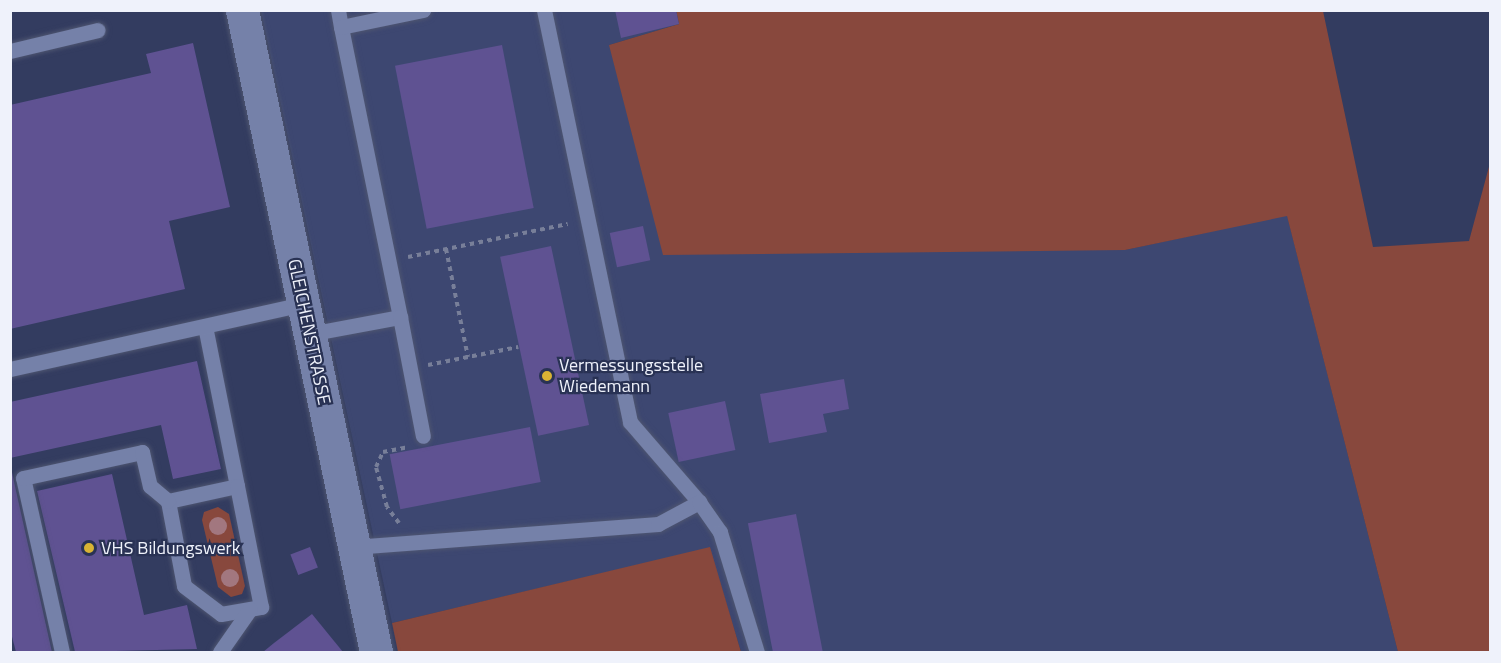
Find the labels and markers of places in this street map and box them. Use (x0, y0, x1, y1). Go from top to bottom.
place label: Vermessungsstelle Wiedemann (559, 355, 703, 398)
marker: Vermessungsstelle Wiedemann (540, 369, 554, 383)
place label: VHS Bildungswerk (101, 537, 240, 559)
marker: VHS Bildungswerk (82, 541, 96, 555)

